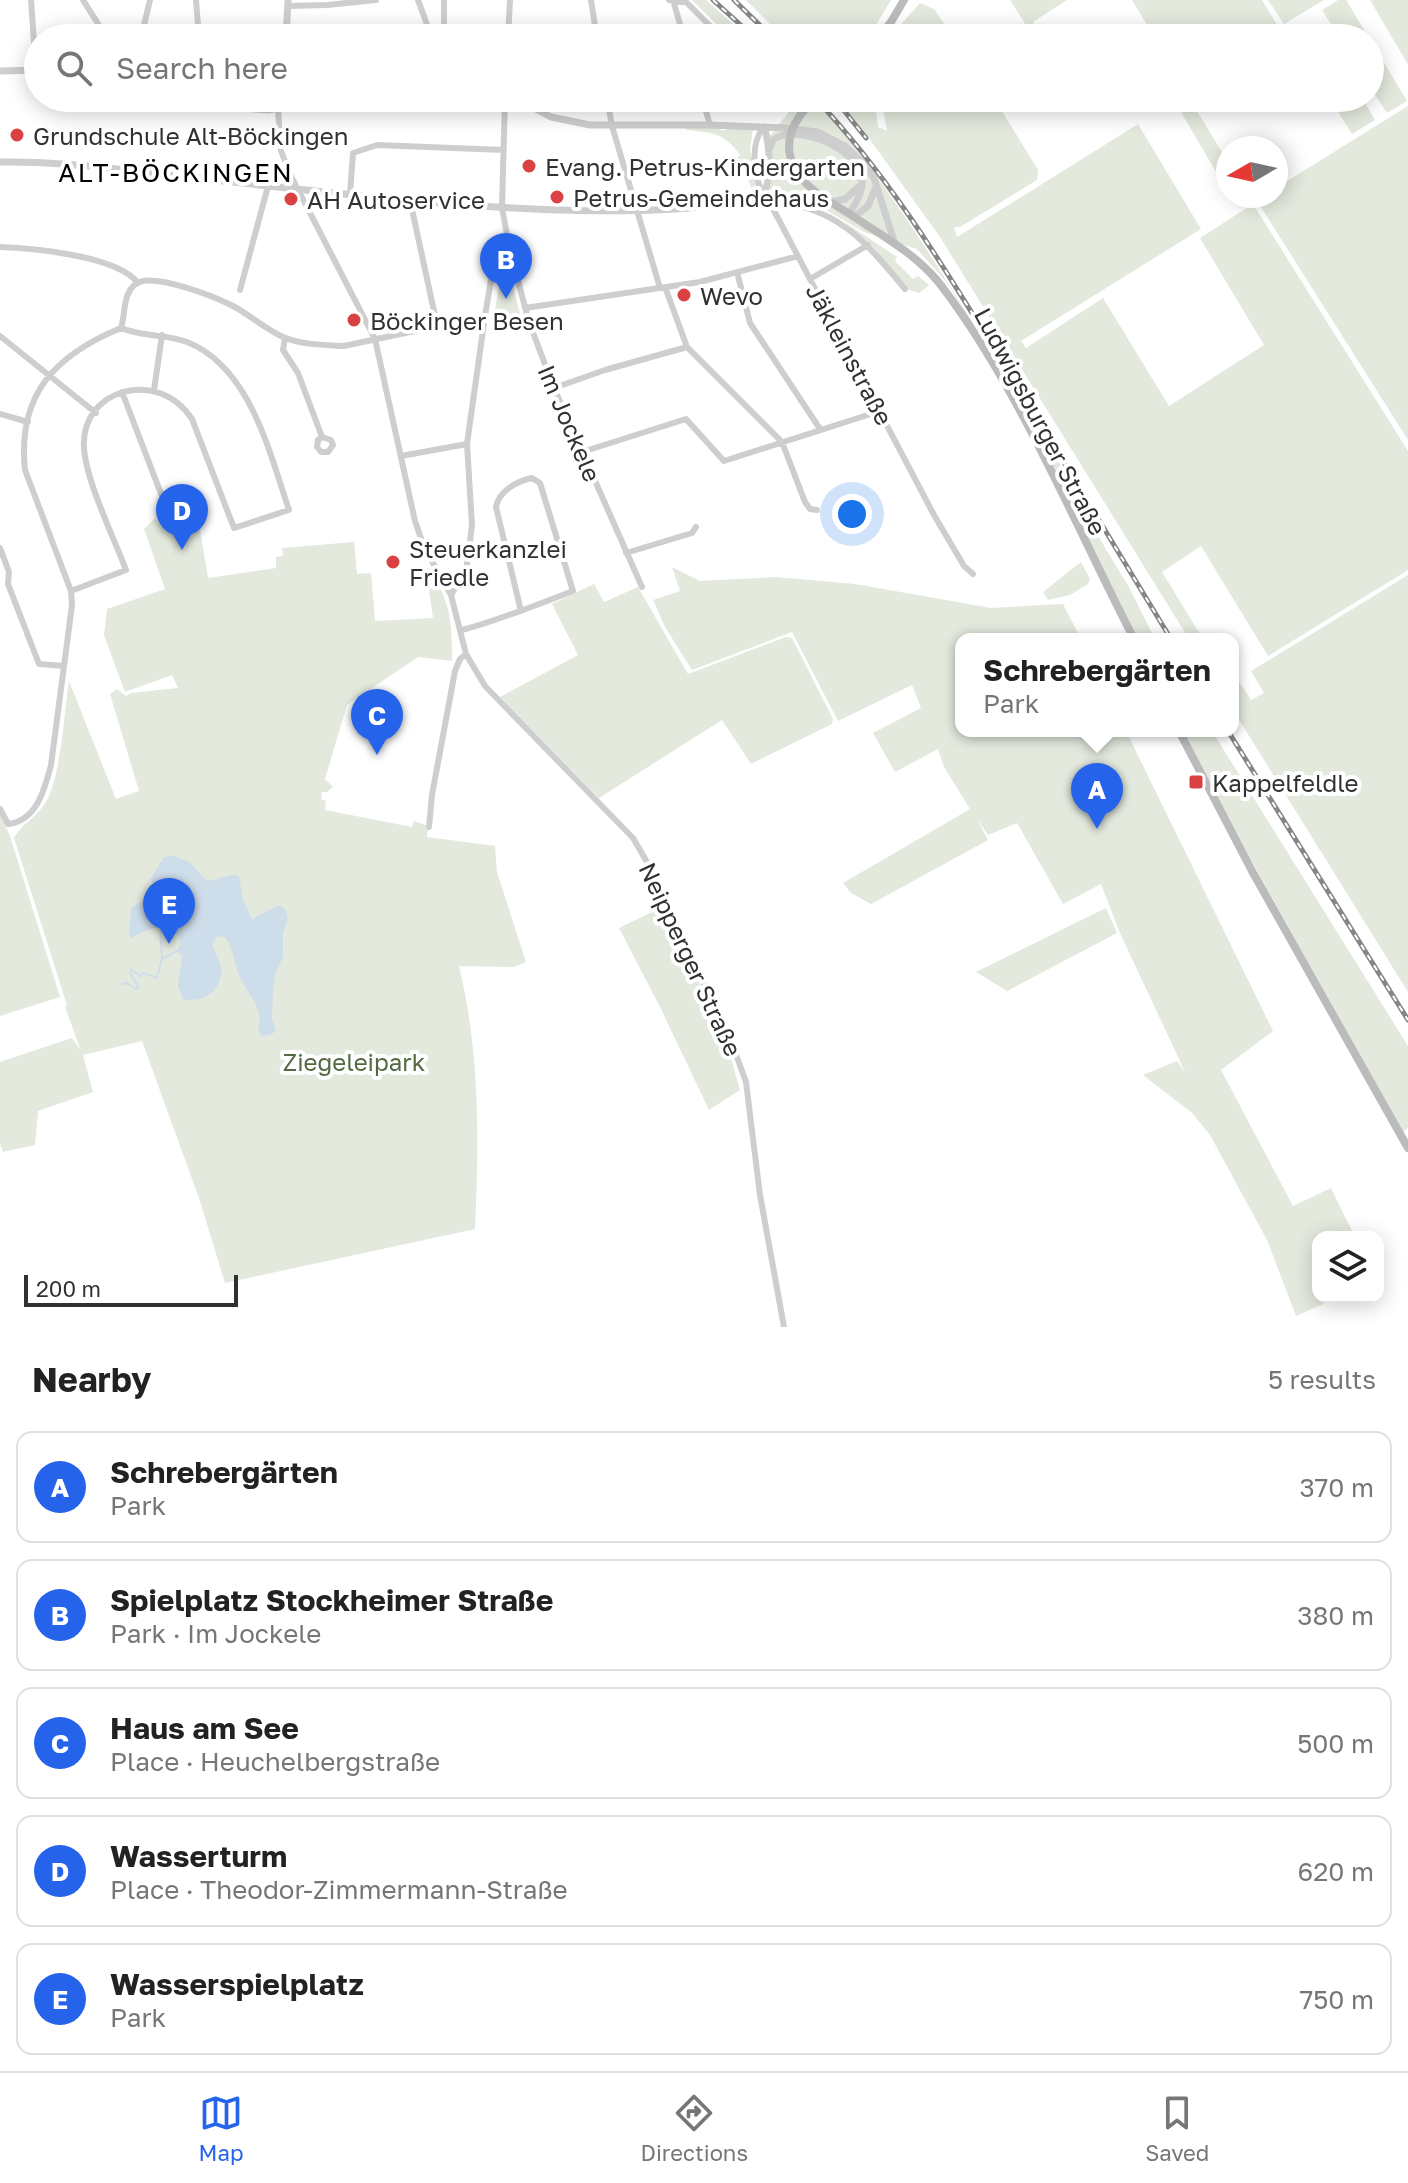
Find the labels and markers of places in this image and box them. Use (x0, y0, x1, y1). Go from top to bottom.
place label: Grundschule Alt-Böckingen (33, 121, 349, 150)
marker: Grundschule Alt-Böckingen (8, 126, 26, 144)
place label: Evang. Petrus-Kindergarten (545, 152, 865, 181)
marker: Evang. Petrus-Kindergarten (520, 157, 538, 175)
place label: Petrus-Gemeindehaus (573, 183, 829, 212)
place label: AH Autoservice (307, 185, 485, 214)
marker: Petrus-Gemeindehaus (548, 188, 566, 206)
marker: AH Autoservice (282, 190, 300, 208)
pin: B (480, 233, 532, 299)
place label: Wevo (700, 281, 763, 310)
marker: Wevo (675, 286, 693, 304)
place label: Böckinger Besen (370, 306, 564, 335)
marker: Böckinger Besen (345, 311, 363, 329)
pin: D (156, 484, 208, 550)
place label: Steuerkanzlei Friedle (409, 534, 567, 591)
marker: Steuerkanzlei Friedle (384, 553, 402, 571)
pin: C (351, 689, 403, 755)
pin: A (1071, 763, 1123, 829)
place label: Kappelfeldle (1212, 768, 1359, 797)
marker: Kappelfeldle (1187, 773, 1205, 791)
pin: E (143, 878, 195, 944)

